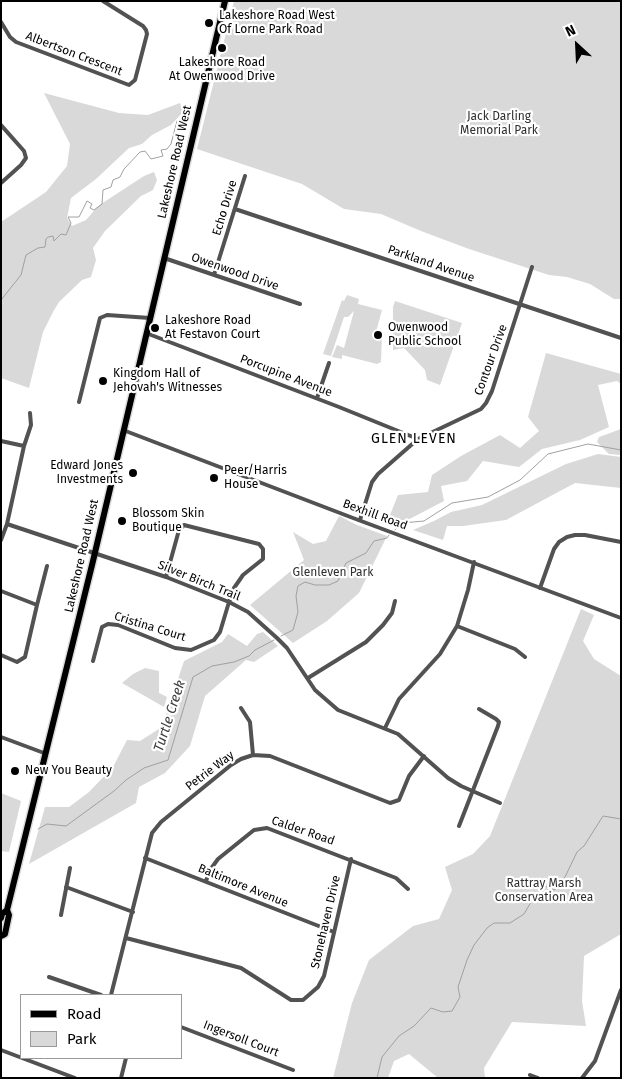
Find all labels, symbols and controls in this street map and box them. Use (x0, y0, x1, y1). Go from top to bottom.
place label: Lakeshore Road West Of Lorne Park Road (219, 9, 335, 37)
marker: Lakeshore Road West Of Lorne Park Road (203, 17, 215, 29)
north arrow (552, 20, 602, 70)
text: N (563, 21, 578, 41)
street label: Albertson Crescent (24, 29, 124, 79)
marker: Lakeshore Road At Owenwood Drive (216, 42, 228, 54)
place label: Lakeshore Road At Owenwood Drive (169, 56, 275, 84)
street label: Lakeshore Road West (155, 104, 195, 220)
park label: Jack Darling Memorial Park (460, 110, 538, 138)
street label: Echo Drive (210, 179, 240, 237)
street label: Parkland Avenue (386, 242, 476, 286)
street label: Owenwood Drive (189, 250, 281, 294)
place label: Lakeshore Road At Festavon Court (165, 314, 260, 342)
place label: Owenwood Public School (388, 321, 461, 349)
marker: Lakeshore Road At Festavon Court (149, 322, 161, 334)
street label: Contour Drive (471, 322, 511, 398)
marker: Owenwood Public School (372, 329, 384, 341)
street label: Porcupine Avenue (238, 352, 334, 400)
place label: Kingdom Hall of Jehovah's Witnesses (113, 367, 222, 395)
marker: Kingdom Hall of Jehovah's Witnesses (97, 375, 109, 387)
district label: GLEN LEVEN (370, 431, 458, 447)
place label: Edward Jones Investments (50, 459, 123, 487)
place label: Peer/Harris House (224, 464, 287, 492)
marker: Edward Jones Investments (127, 467, 139, 479)
marker: Peer/Harris House (208, 472, 220, 484)
street label: Bexhill Road (341, 497, 409, 533)
street label: Lakeshore Road West (62, 498, 102, 614)
place label: Blossom Skin Boutique (132, 507, 204, 535)
marker: Blossom Skin Boutique (116, 515, 128, 527)
street label: Silver Birch Trail (156, 558, 242, 604)
park label: Glenleven Park (293, 566, 373, 580)
street label: Cristina Court (112, 609, 188, 645)
water label: Turtle Creek (151, 678, 189, 754)
street label: Petrie Way (183, 748, 237, 794)
place label: New You Beauty (25, 764, 112, 778)
marker: New You Beauty (9, 765, 21, 777)
street label: Calder Road (270, 814, 336, 848)
street label: Baltimore Avenue (196, 861, 290, 911)
street label: Stonehaven Drive (308, 874, 344, 970)
park label: Rattray Marsh Conservation Area (495, 877, 593, 905)
legend (20, 994, 182, 1059)
text: Road (67, 1005, 102, 1023)
street label: Ingersoll Court (201, 1018, 281, 1060)
text: Park (67, 1030, 97, 1048)

